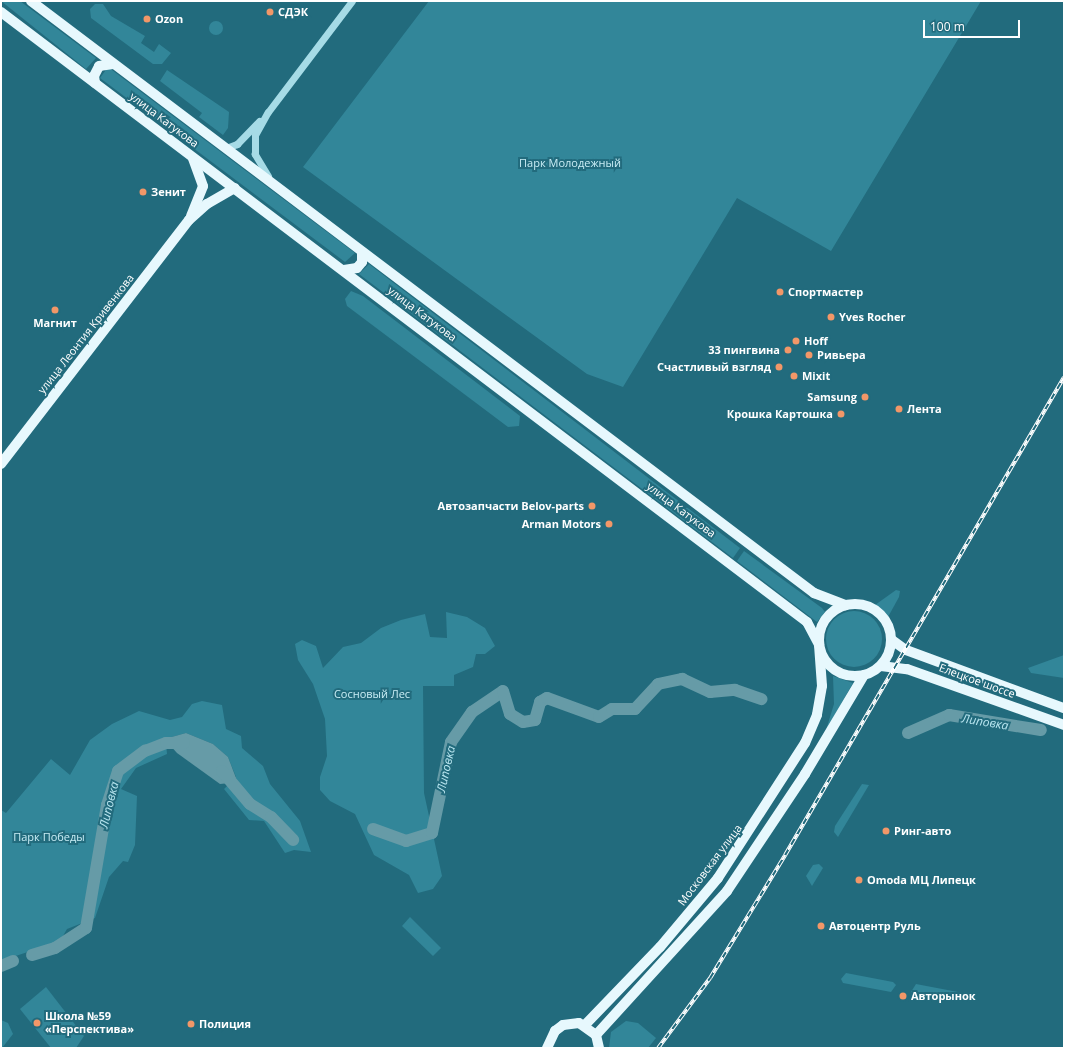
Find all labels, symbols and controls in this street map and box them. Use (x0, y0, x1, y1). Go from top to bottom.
place label: СДЭК (278, 5, 308, 19)
marker: СДЭК (265, 7, 275, 17)
place label: Ozon (155, 12, 183, 26)
scale bar (925, 12, 1022, 38)
marker: Ozon (142, 14, 152, 24)
text: 100 m (930, 18, 965, 35)
street label: улица Катукова (127, 90, 201, 150)
park label: Парк Молодежный (519, 156, 621, 170)
place label: Зенит (151, 185, 186, 199)
marker: Зенит (138, 187, 148, 197)
street label: улица Леонтия Кривенкова (35, 272, 137, 396)
street label: улица Катукова (385, 284, 459, 344)
place label: Спортмастер (788, 285, 863, 299)
marker: Спортмастер (775, 287, 785, 297)
marker: Магнит (50, 305, 60, 315)
place label: Yves Rocher (839, 310, 905, 324)
marker: Yves Rocher (826, 312, 836, 322)
place label: Магнит (33, 316, 77, 330)
place label: Hoff (804, 334, 828, 348)
marker: Hoff (791, 336, 801, 346)
place label: 33 пингвина (708, 343, 780, 357)
marker: 33 пингвина (783, 345, 793, 355)
place label: Ривьера (817, 348, 866, 362)
marker: Ривьера (804, 350, 814, 360)
place label: Счастливый взгляд (657, 360, 771, 374)
marker: Счастливый взгляд (774, 362, 784, 372)
place label: Mixit (802, 369, 830, 383)
marker: Mixit (789, 371, 799, 381)
place label: Samsung (807, 390, 857, 404)
marker: Samsung (860, 392, 870, 402)
place label: Лента (907, 402, 942, 416)
marker: Лента (894, 404, 904, 414)
place label: Крошка Картошка (727, 407, 833, 421)
marker: Крошка Картошка (836, 409, 846, 419)
street label: улица Катукова (644, 480, 718, 540)
place label: Автозапчасти Belov-parts (438, 499, 584, 513)
marker: Автозапчасти Belov-parts (587, 501, 597, 511)
place label: Arman Motors (522, 517, 601, 531)
marker: Arman Motors (604, 519, 614, 529)
street label: Елецкое шоссе (937, 661, 1017, 701)
park label: Сосновый Лес (334, 687, 410, 701)
water label: Липовка (960, 711, 1010, 733)
water label: Липовка (434, 744, 458, 794)
water label: Липовка (96, 780, 122, 830)
street label: Московская улица (675, 822, 745, 908)
place label: Ринг-авто (894, 824, 951, 838)
marker: Ринг-авто (881, 826, 891, 836)
park label: Парк Победы (13, 830, 85, 844)
place label: Omoda МЦ Липецк (867, 873, 976, 887)
marker: Omoda МЦ Липецк (854, 875, 864, 885)
place label: Автоцентр Руль (829, 919, 921, 933)
marker: Автоцентр Руль (816, 921, 826, 931)
place label: Авторынок (911, 989, 976, 1003)
marker: Авторынок (898, 991, 908, 1001)
place label: Школа №59 «Перспектива» (45, 1010, 134, 1036)
place label: Полиция (199, 1017, 251, 1031)
marker: Школа №59 «Перспектива» (32, 1018, 42, 1028)
marker: Полиция (186, 1019, 196, 1029)

